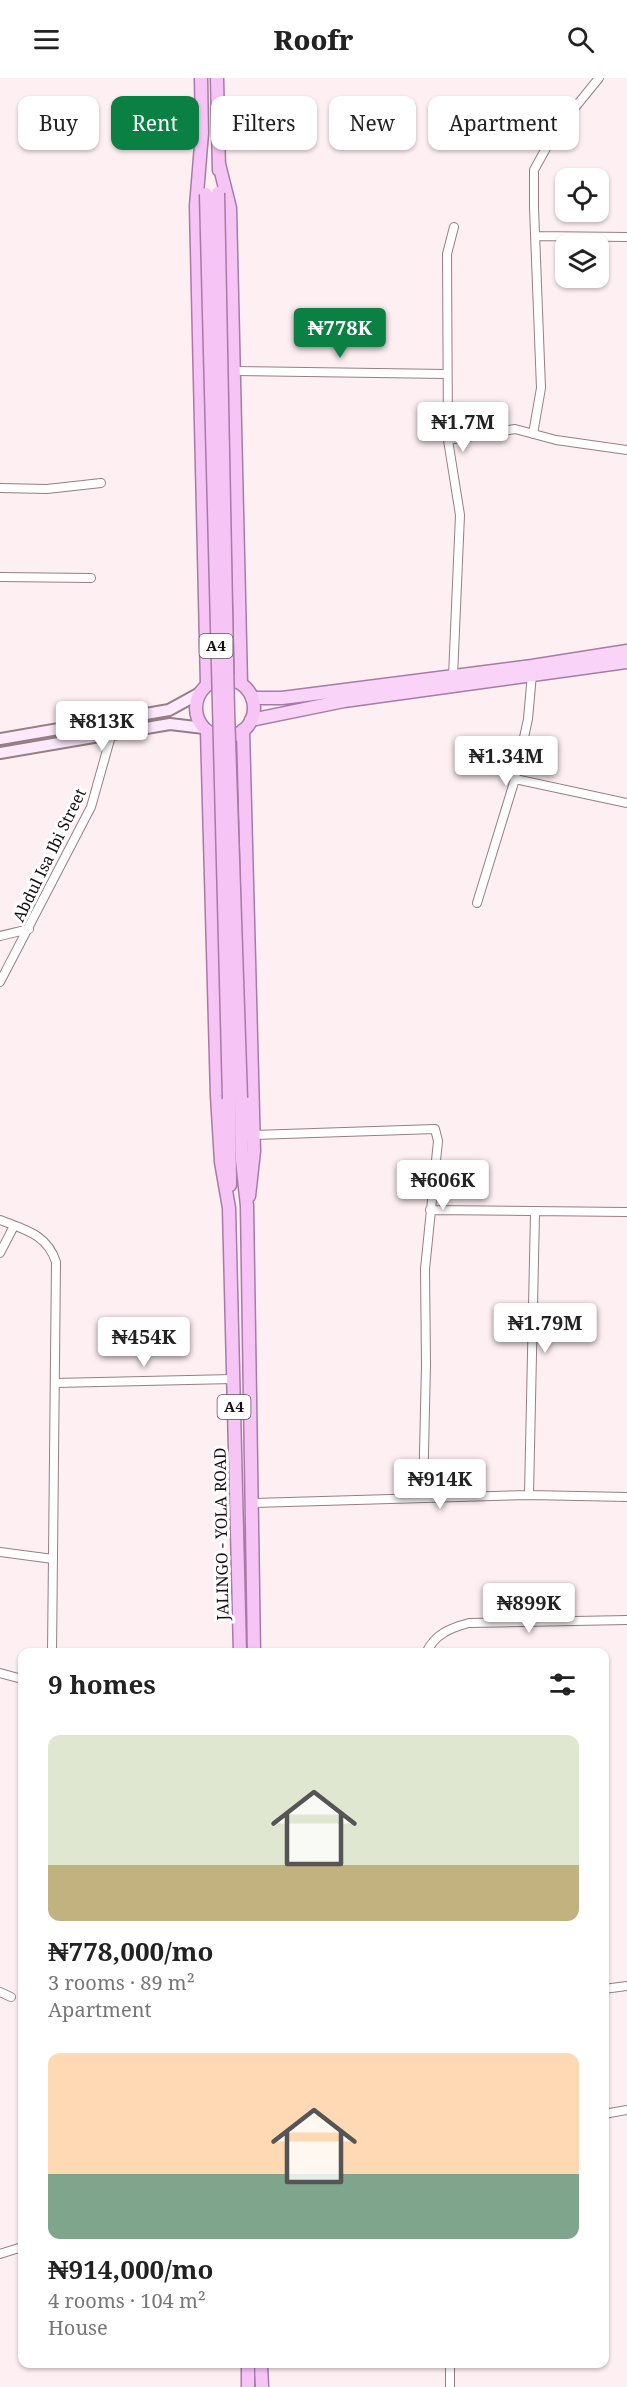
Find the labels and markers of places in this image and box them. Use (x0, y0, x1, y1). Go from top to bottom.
pin: ₦778K (298, 308, 382, 359)
pin: ₦1.7M (421, 402, 505, 453)
pin: ₦813K (60, 701, 144, 752)
pin: ₦1.34M (457, 736, 555, 787)
pin: ₦606K (401, 1160, 485, 1211)
pin: ₦1.79M (496, 1303, 594, 1354)
pin: ₦454K (102, 1317, 186, 1368)
pin: ₦914K (398, 1459, 482, 1510)
pin: ₦899K (487, 1583, 571, 1634)

